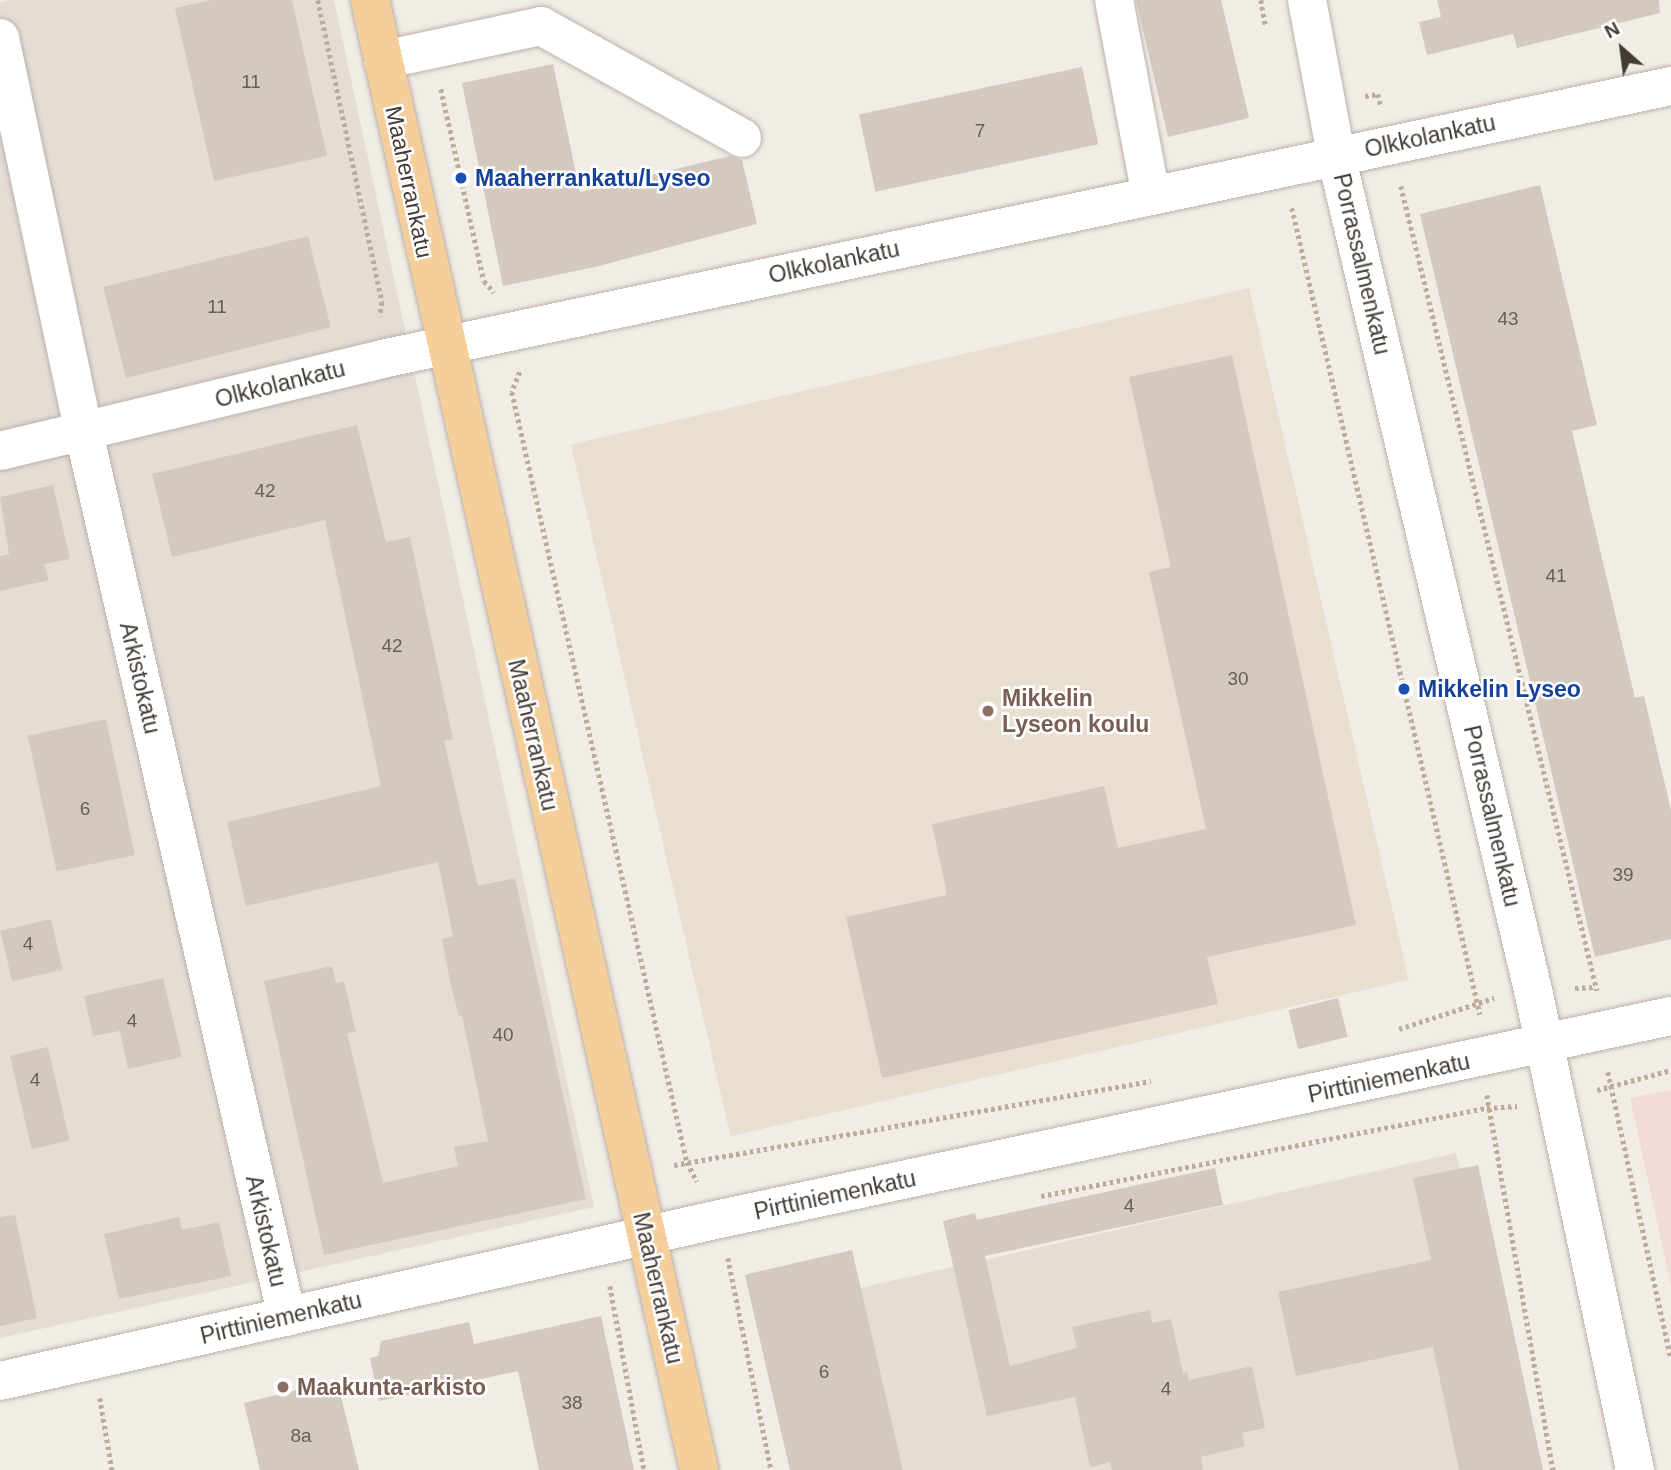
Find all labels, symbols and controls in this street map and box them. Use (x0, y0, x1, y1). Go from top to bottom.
north arrow (1587, 14, 1657, 84)
text: N (1601, 18, 1623, 43)
house number: 11 (241, 71, 261, 93)
street label: Maaherrankatu (379, 103, 439, 261)
street label: Olkkolankatu (1362, 109, 1498, 163)
house number: 7 (975, 120, 985, 142)
place label: Maaherrankatu/Lyseo (475, 164, 711, 192)
marker: Maaherrankatu/Lyseo (453, 170, 469, 186)
street label: Porrassalmenkatu (1328, 171, 1396, 357)
street label: Olkkolankatu (766, 235, 902, 289)
house number: 11 (207, 296, 227, 318)
house number: 43 (1497, 308, 1519, 330)
street label: Olkkolankatu (212, 355, 348, 413)
house number: 42 (254, 480, 276, 502)
house number: 41 (1545, 565, 1567, 587)
street label: Arkistokatu (114, 619, 166, 737)
house number: 42 (381, 635, 403, 657)
street label: Maaherrankatu (502, 657, 564, 813)
house number: 30 (1227, 668, 1249, 690)
place label: Mikkelin Lyseo (1418, 675, 1581, 703)
marker: Mikkelin Lyseo (1396, 681, 1412, 697)
place label: Mikkelin Lyseon koulu (1002, 684, 1149, 738)
marker: Mikkelin Lyseon koulu (980, 703, 996, 719)
street label: Porrassalmenkatu (1458, 723, 1526, 909)
house number: 6 (80, 798, 90, 820)
house number: 39 (1612, 864, 1634, 886)
house number: 4 (23, 933, 33, 955)
house number: 4 (127, 1010, 137, 1032)
house number: 40 (492, 1024, 514, 1046)
street label: Pirttiniemenkatu (1305, 1047, 1473, 1109)
house number: 4 (30, 1069, 40, 1091)
street label: Pirttiniemenkatu (751, 1164, 919, 1226)
street label: Arkistokatu (240, 1172, 292, 1290)
house number: 4 (1124, 1195, 1134, 1217)
street label: Maaherrankatu (627, 1210, 689, 1366)
street label: Pirttiniemenkatu (198, 1286, 364, 1350)
house number: 6 (819, 1361, 829, 1383)
place label: Maakunta-arkisto (297, 1373, 486, 1401)
house number: 4 (1161, 1378, 1171, 1400)
marker: Maakunta-arkisto (275, 1379, 291, 1395)
house number: 38 (561, 1392, 583, 1414)
house number: 8a (290, 1425, 312, 1447)

